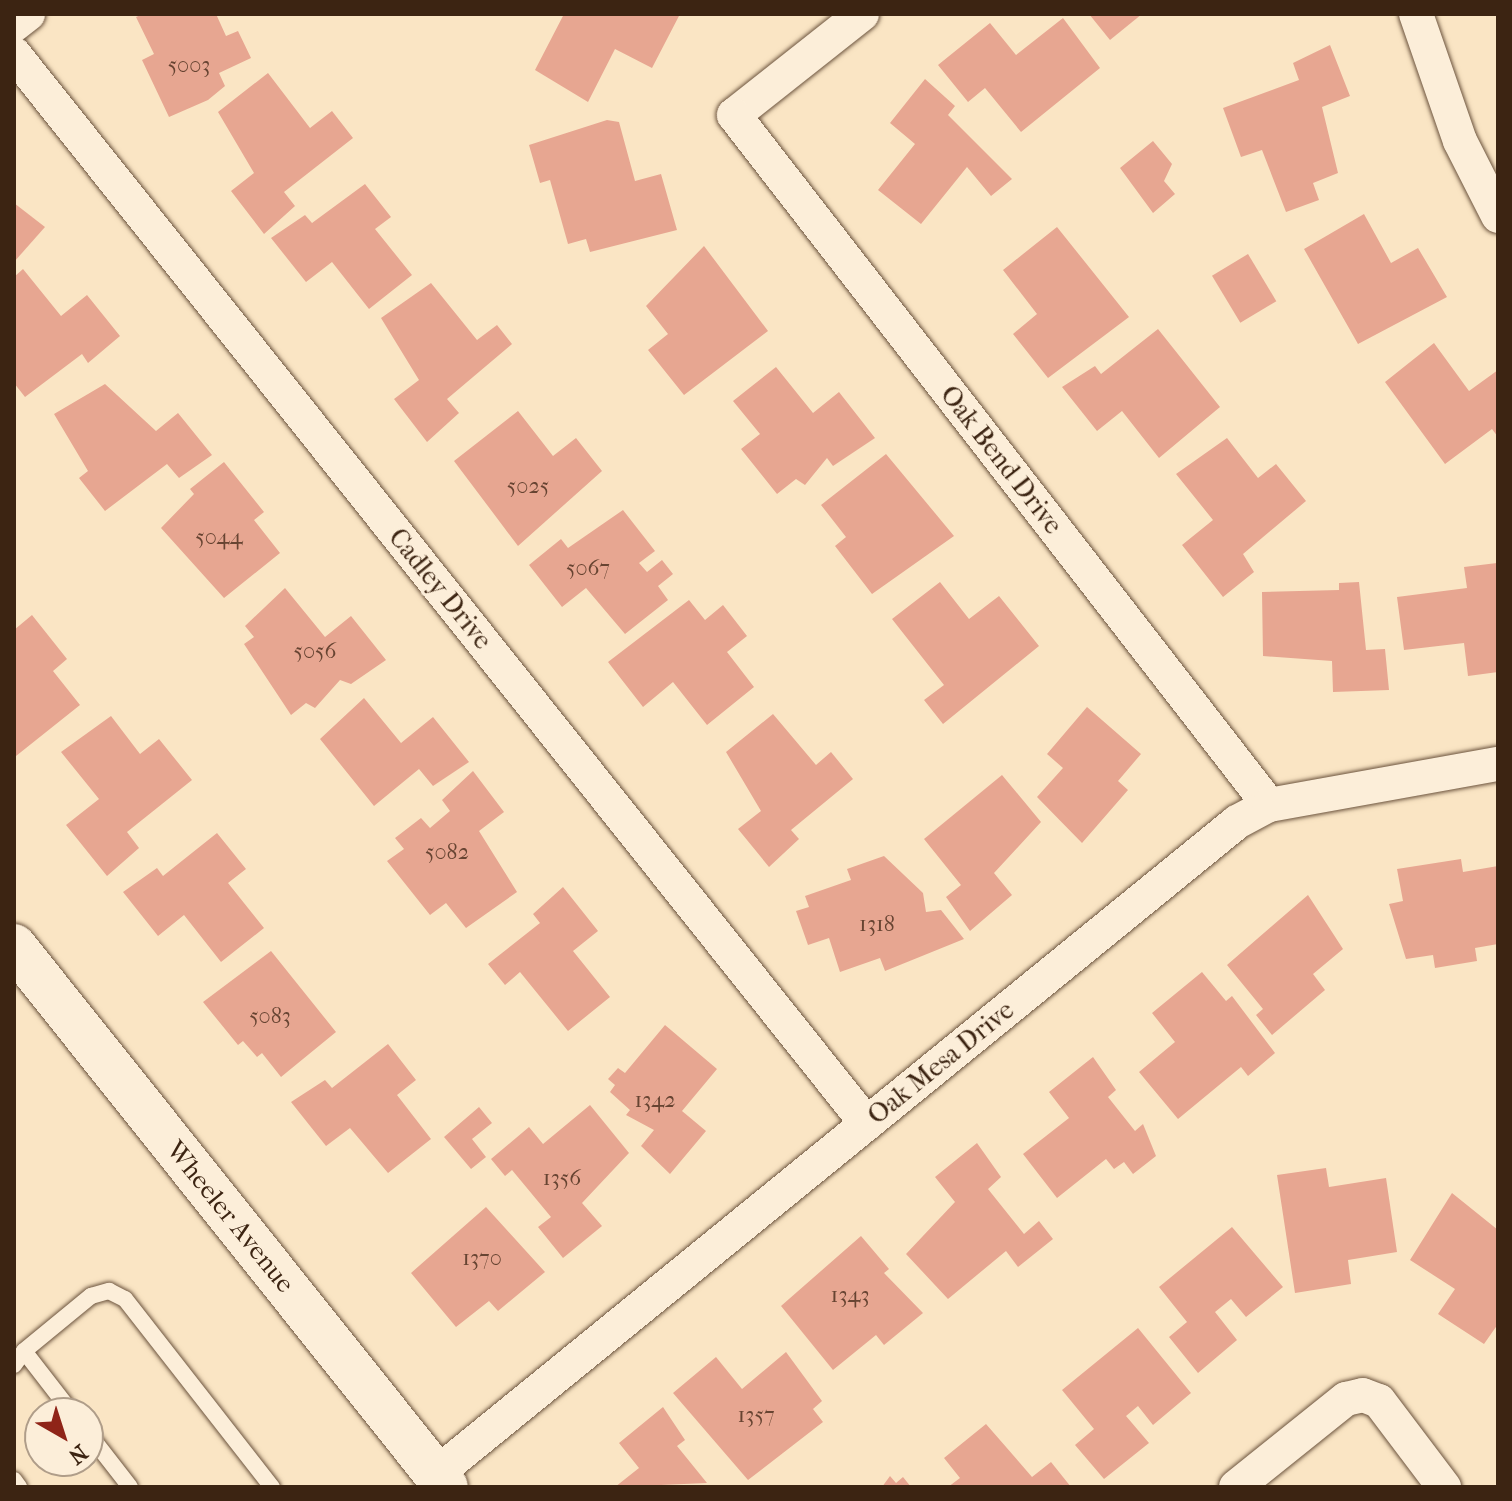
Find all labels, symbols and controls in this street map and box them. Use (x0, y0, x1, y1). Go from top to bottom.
house number: 5003 (168, 53, 210, 79)
street label: Oak Bend Drive (933, 380, 1069, 540)
house number: 5025 (507, 474, 549, 500)
street label: Cadley Drive (382, 522, 498, 656)
house number: 5044 (195, 525, 243, 551)
house number: 5067 (566, 556, 610, 582)
house number: 5056 (294, 639, 336, 665)
house number: 5082 (425, 840, 469, 866)
house number: 1318 (859, 912, 895, 938)
street label: Oak Mesa Drive (862, 995, 1020, 1131)
house number: 5083 (249, 1004, 291, 1030)
house number: 1342 (634, 1088, 676, 1114)
street label: Wheeler Avenue (159, 1135, 301, 1299)
house number: 1356 (543, 1166, 581, 1192)
house number: 1370 (462, 1246, 502, 1272)
house number: 1343 (831, 1283, 869, 1309)
north arrow (24, 1397, 104, 1477)
house number: 1357 (738, 1403, 774, 1429)
text: N (63, 1439, 93, 1469)

